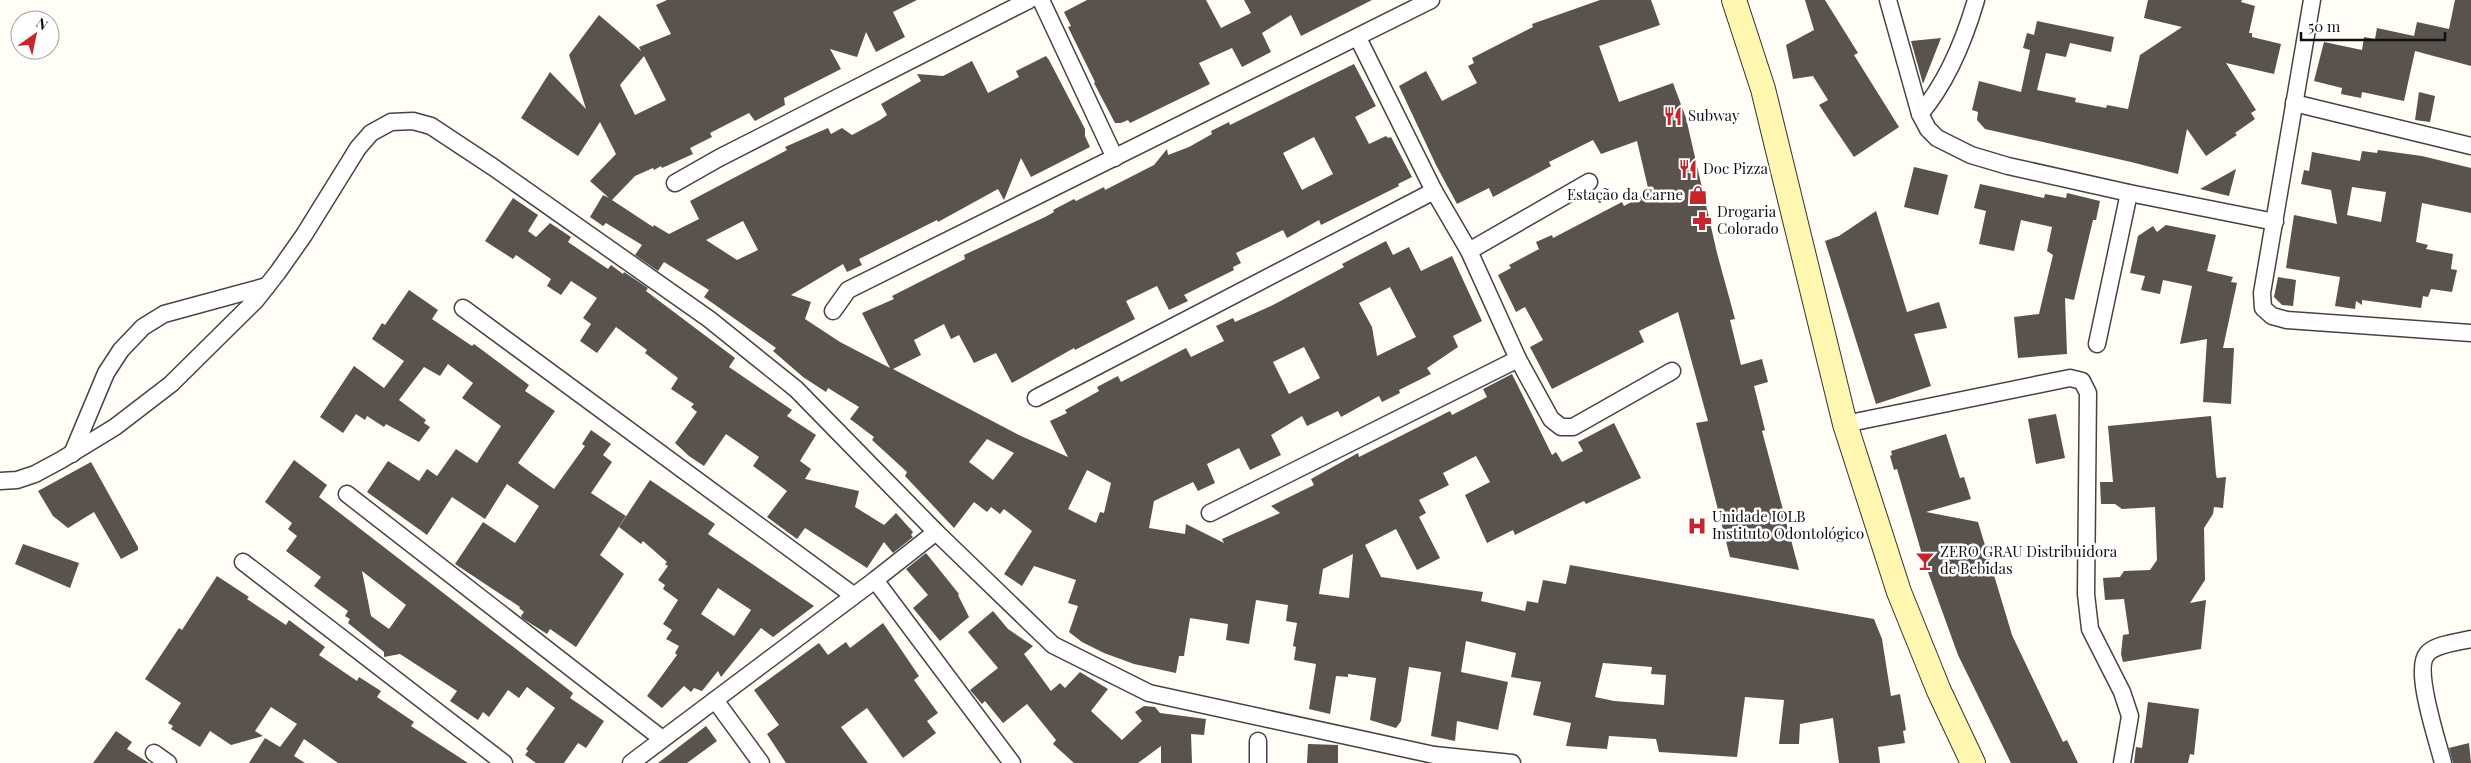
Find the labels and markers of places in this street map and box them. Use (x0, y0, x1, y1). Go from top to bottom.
restaurant icon: Subway (1662, 105, 1684, 127)
place label: Subway (1688, 105, 1740, 125)
restaurant icon: Doc Pizza (1677, 158, 1699, 180)
place label: Doc Pizza (1703, 158, 1769, 178)
place label: Estação da Carne (1567, 184, 1683, 204)
shop icon: Estação da Carne (1687, 184, 1709, 206)
place label: Drogaria Colorado (1717, 201, 1779, 238)
pharmacy icon: Drogaria Colorado (1691, 210, 1713, 232)
place label: Unidade IOLB Instituto Odontológico (1712, 506, 1864, 543)
hospital icon: Unidade IOLB Instituto Odontológico (1686, 515, 1708, 537)
place label: ZERO GRAU Distribuidora de Bebidas (1940, 541, 2118, 578)
bar icon: ZERO GRAU Distribuidora de Bebidas (1914, 550, 1936, 572)

